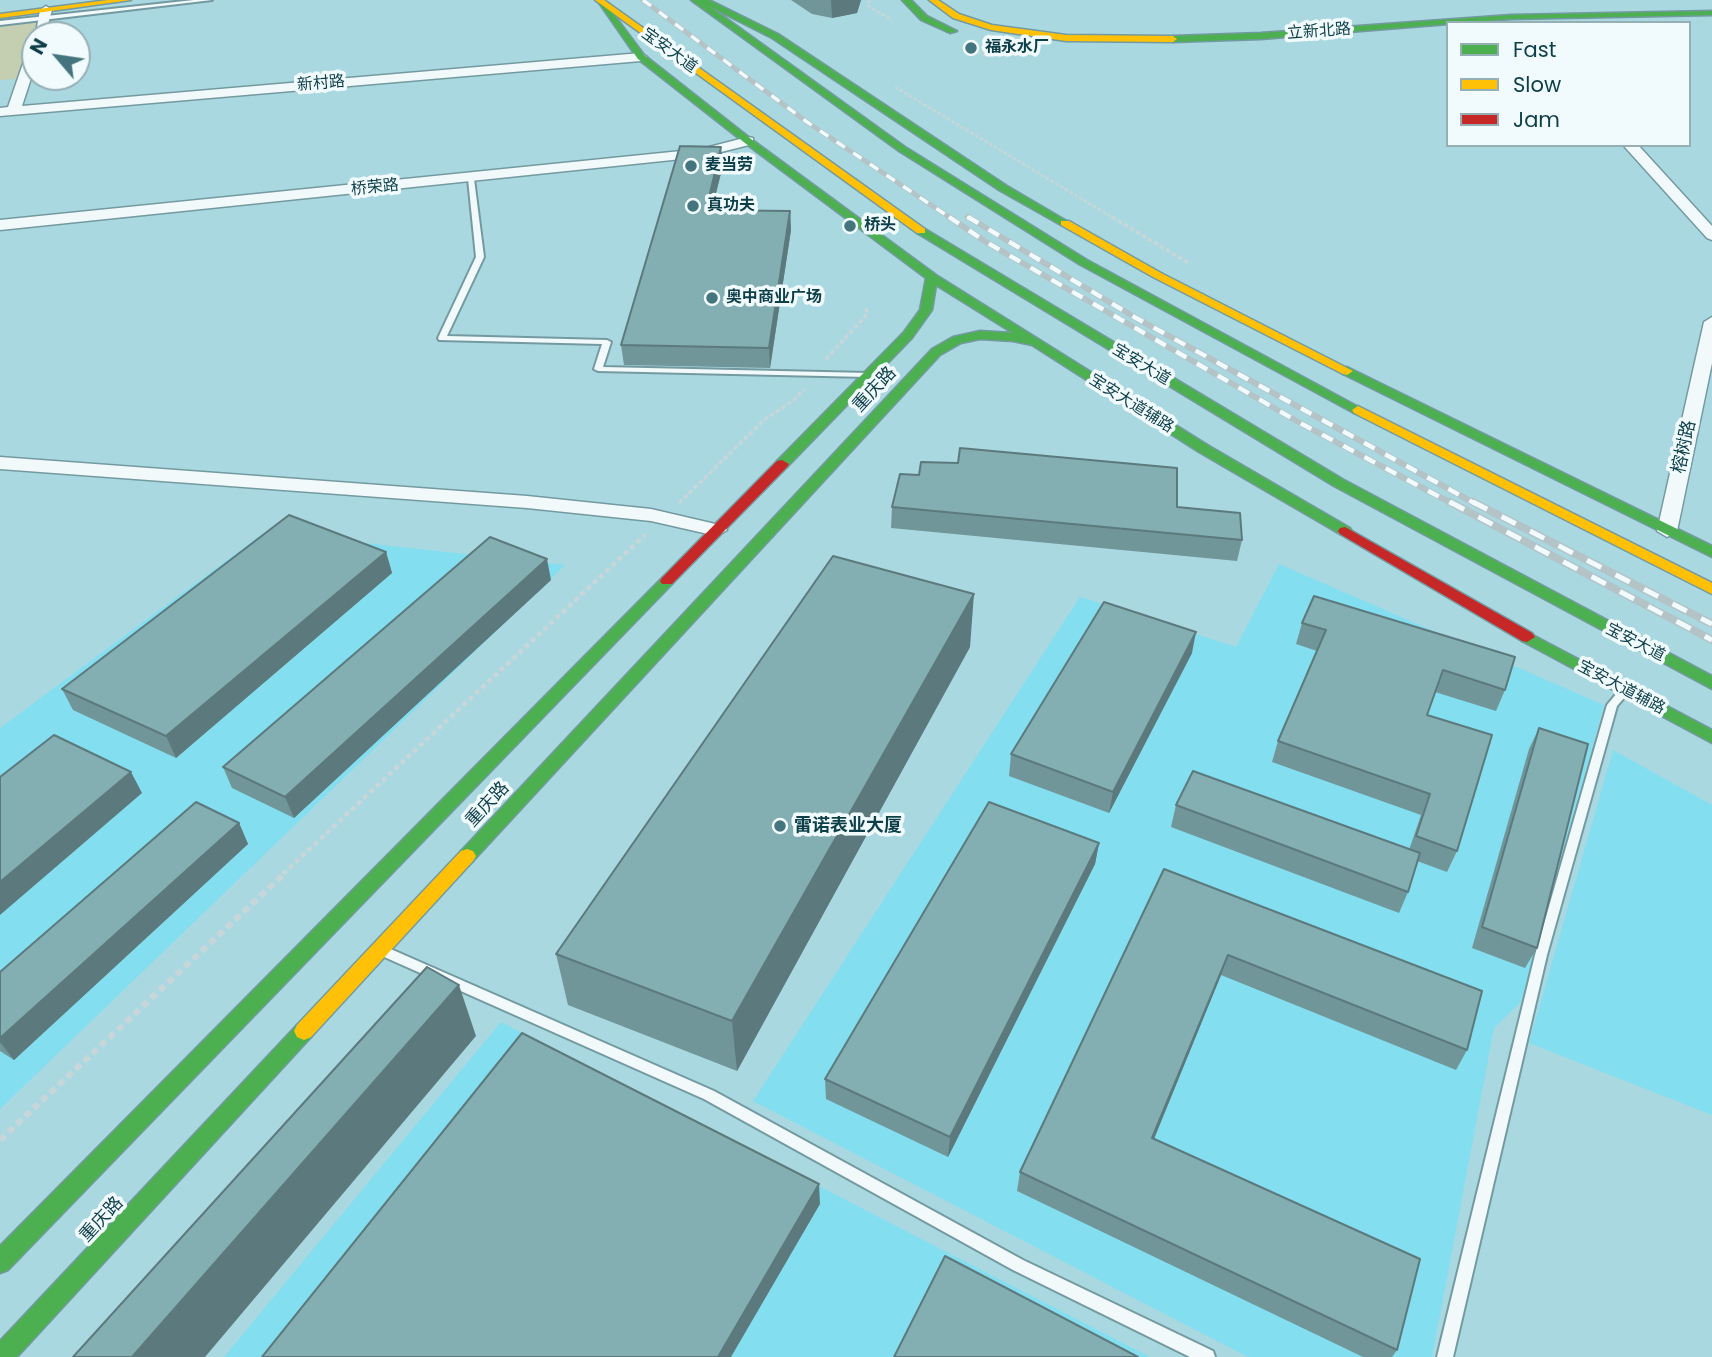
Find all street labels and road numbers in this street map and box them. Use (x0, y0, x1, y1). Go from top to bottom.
street label: 立新北路 (1286, 20, 1352, 44)
street label: 宝安大道 (637, 24, 701, 78)
street label: 新村路 (296, 72, 346, 96)
street label: 桥荣路 (350, 176, 400, 200)
street label: 宝安大道 (1109, 340, 1173, 390)
street label: 重庆路 (849, 363, 901, 417)
street label: 宝安大道辅路 (1085, 370, 1177, 438)
street label: 榕树路 (1669, 418, 1701, 476)
street label: 宝安大道 (1602, 620, 1668, 666)
street label: 宝安大道辅路 (1574, 657, 1668, 719)
street label: 重庆路 (462, 778, 514, 832)
street label: 重庆路 (76, 1193, 128, 1247)

